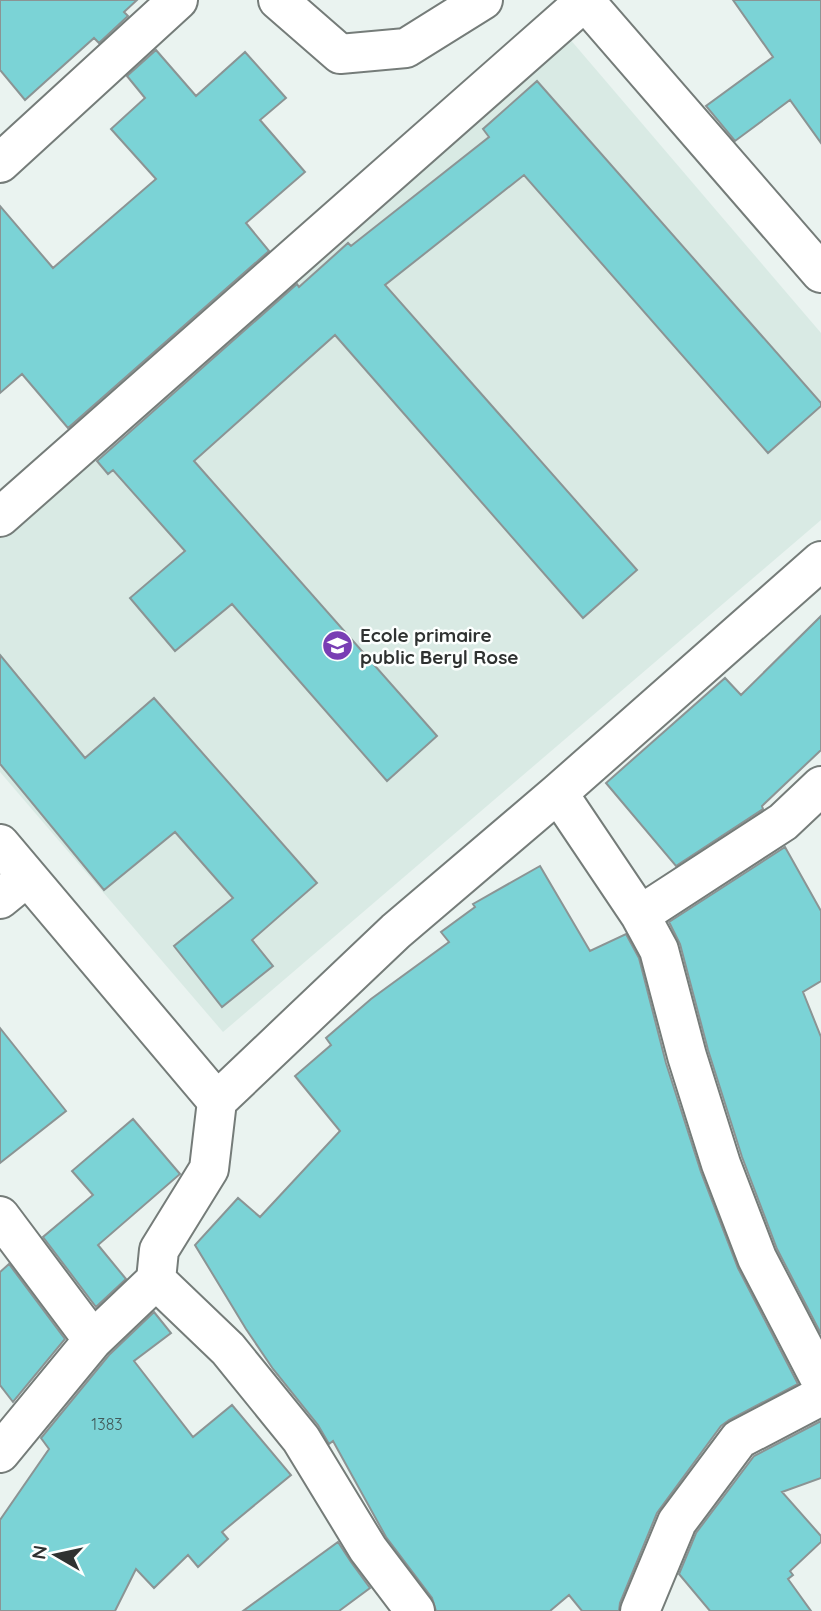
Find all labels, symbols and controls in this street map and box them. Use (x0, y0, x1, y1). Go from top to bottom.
place label: Ecole primaire public Beryl Rose (360, 623, 519, 669)
school or university icon: Ecole primaire public Beryl Rose (320, 629, 354, 663)
house number: 1383 (91, 1414, 123, 1434)
north arrow (21, 1520, 91, 1590)
text: N (26, 1544, 52, 1561)

